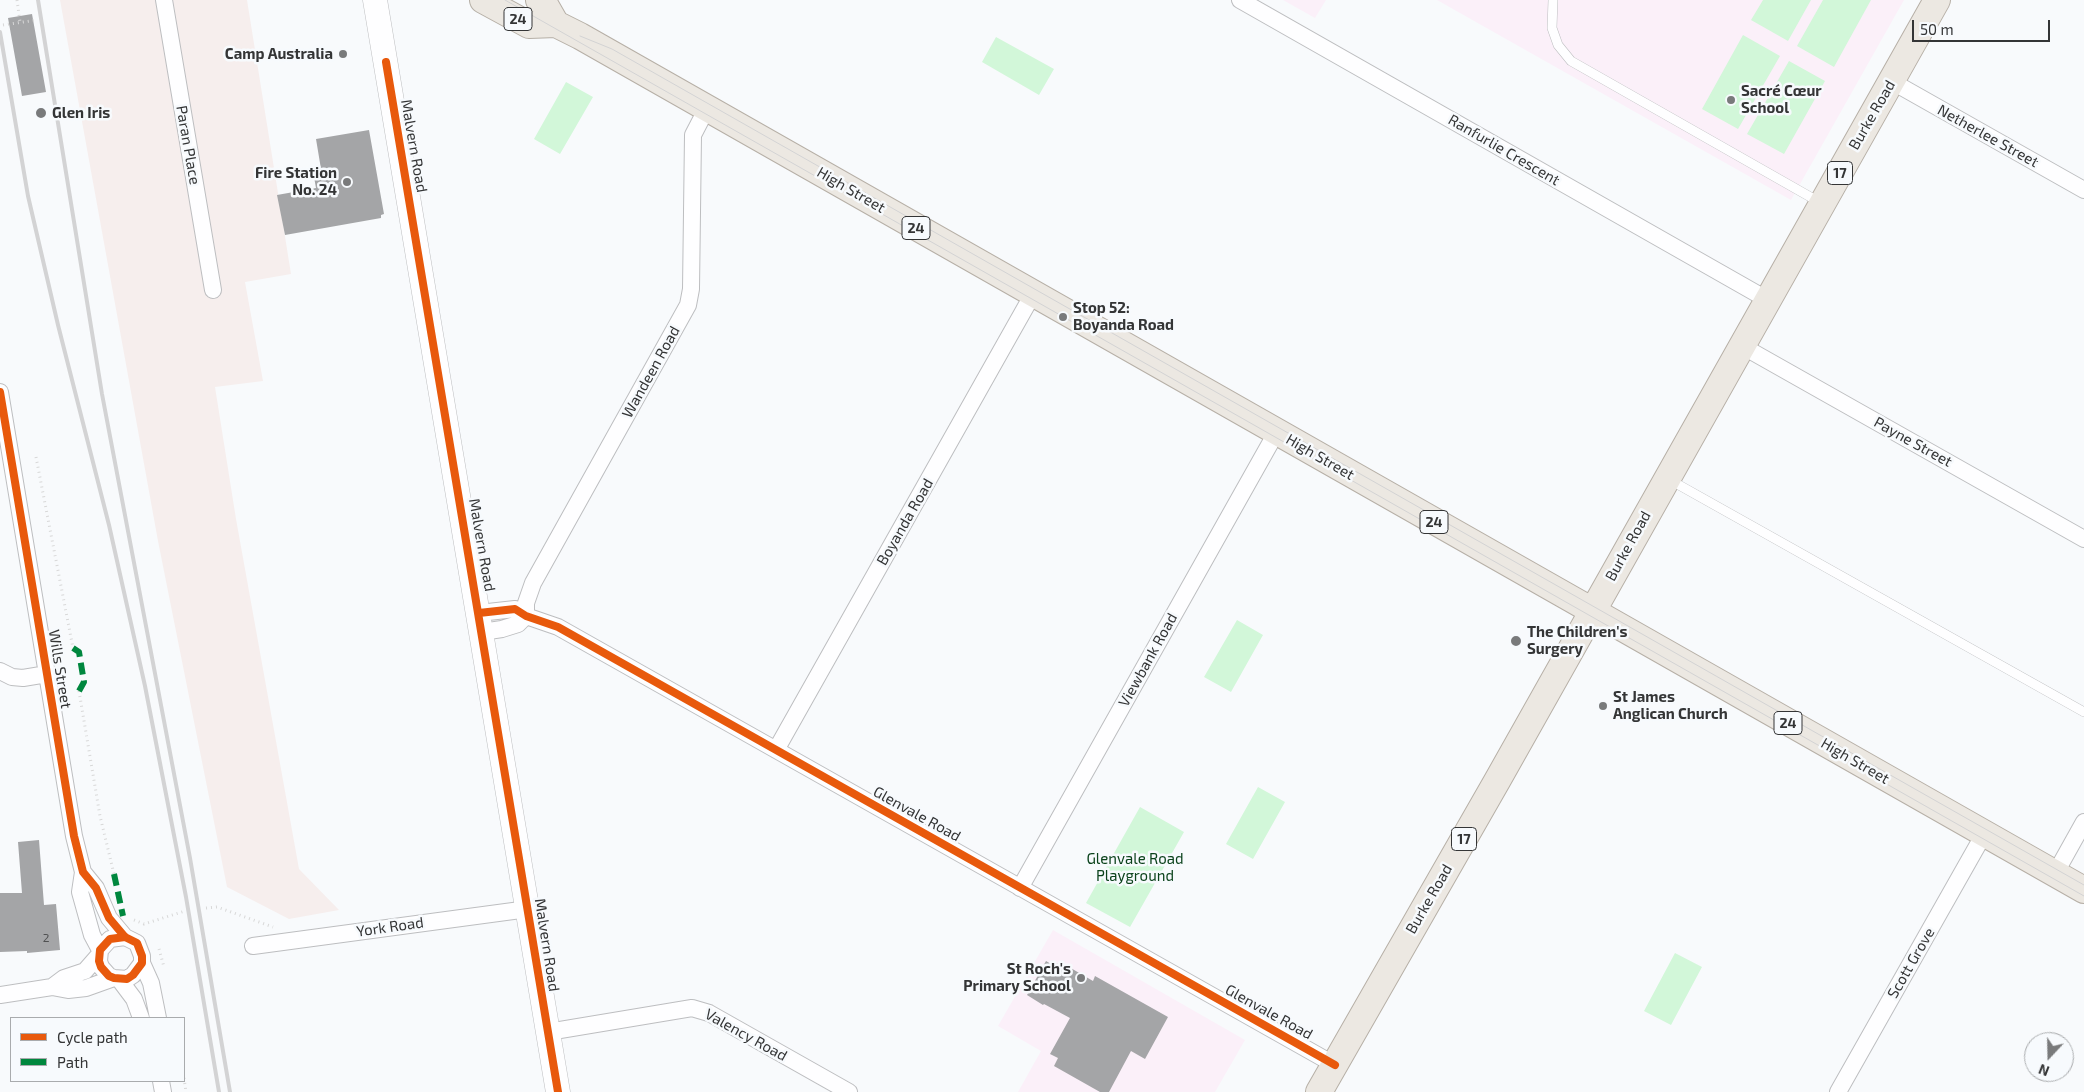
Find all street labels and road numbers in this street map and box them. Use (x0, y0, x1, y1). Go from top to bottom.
road number: 24 (504, 8, 532, 30)
street label: Burke Road (1845, 77, 1899, 153)
street label: Malvern Road (397, 98, 431, 194)
street label: Netherlee Street (1934, 101, 2042, 171)
street label: Paran Place (172, 104, 204, 186)
street label: Ranfurlie Crescent (1445, 111, 1563, 189)
road number: 17 (1828, 162, 1852, 184)
street label: High Street (814, 163, 888, 217)
road number: 24 (902, 217, 930, 240)
street label: Wandeen Road (618, 323, 684, 421)
street label: Payne Street (1871, 413, 1955, 471)
street label: High Street (1283, 430, 1357, 484)
street label: Boyanda Road (873, 475, 937, 569)
street label: Malvern Road (465, 497, 499, 593)
street label: Burke Road (1601, 508, 1655, 584)
road number: 24 (1420, 511, 1448, 534)
street label: Viewbank Road (1115, 610, 1181, 710)
street label: Wills Street (45, 628, 75, 710)
road number: 24 (1774, 711, 1802, 734)
street label: High Street (1818, 734, 1892, 788)
street label: Glenvale Road (870, 783, 964, 845)
road number: 17 (1452, 828, 1476, 851)
street label: Burke Road (1402, 861, 1456, 937)
street label: Malvern Road (531, 897, 563, 993)
street label: York Road (355, 913, 425, 941)
street label: Scott Grove (1884, 925, 1938, 1001)
street label: Glenvale Road (1222, 981, 1316, 1043)
street label: Valency Road (702, 1005, 790, 1065)

